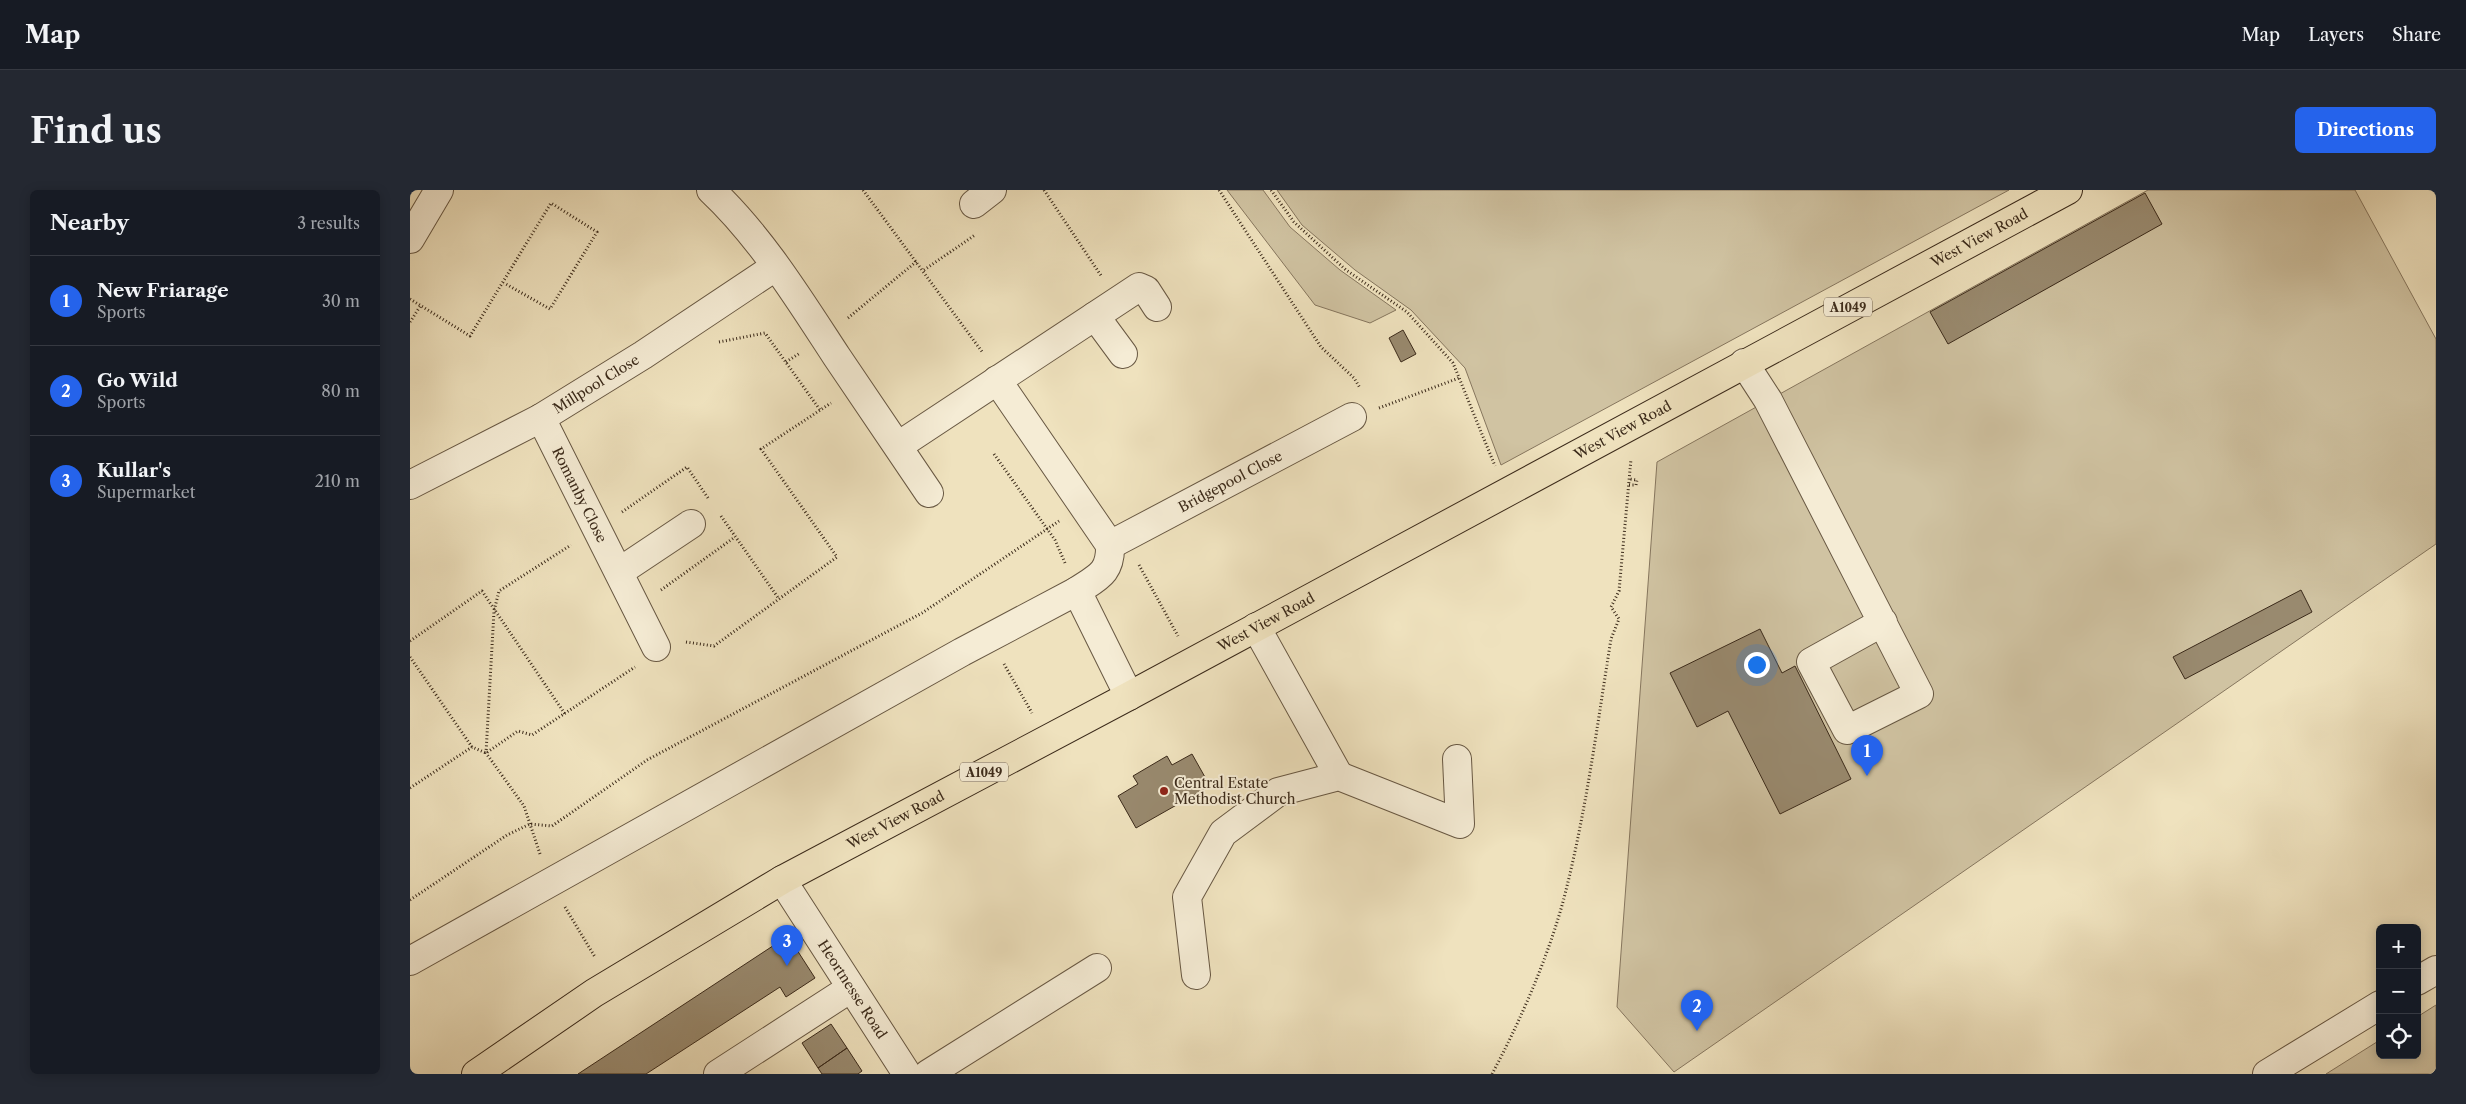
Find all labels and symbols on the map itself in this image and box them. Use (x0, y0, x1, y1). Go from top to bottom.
street label: West View Road (1927, 204, 2031, 272)
road number: A1049 (1824, 298, 1872, 316)
street label: Millpool Close (550, 350, 643, 417)
street label: West View Road (1570, 396, 1675, 464)
street label: Romanby Close (548, 444, 611, 546)
street label: Bridgepool Close (1175, 447, 1285, 516)
street label: West View Road (1214, 588, 1318, 656)
your location (1744, 652, 1770, 678)
pin: 1 (1851, 735, 1883, 776)
road number: A1049 (960, 762, 1008, 782)
place label: Central Estate Methodist Church (1174, 774, 1296, 808)
marker: Central Estate Methodist Church (1158, 785, 1170, 797)
street label: West View Road (843, 786, 948, 853)
pin: 3 (771, 925, 803, 966)
street label: Heortnesse Road (814, 936, 891, 1042)
pin: 2 (1681, 990, 1713, 1031)

